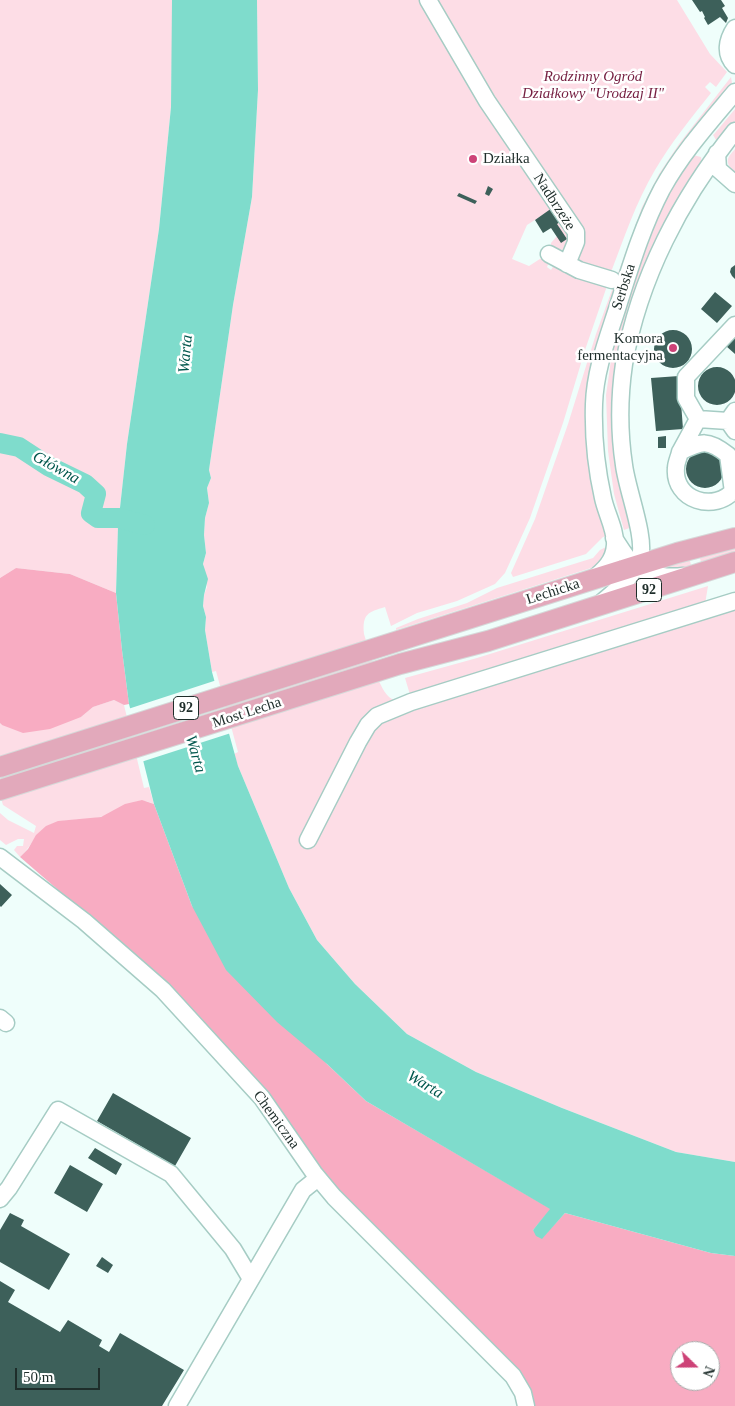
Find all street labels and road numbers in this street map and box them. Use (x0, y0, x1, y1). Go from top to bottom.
street label: Nadbrzeże (529, 170, 579, 234)
street label: Serbska (608, 262, 640, 312)
street label: Lechicka (524, 575, 582, 609)
road number: 92 (636, 578, 662, 602)
street label: Most Lecha (210, 693, 284, 733)
road number: 92 (174, 696, 198, 720)
street label: Chemiczna (249, 1087, 303, 1153)

